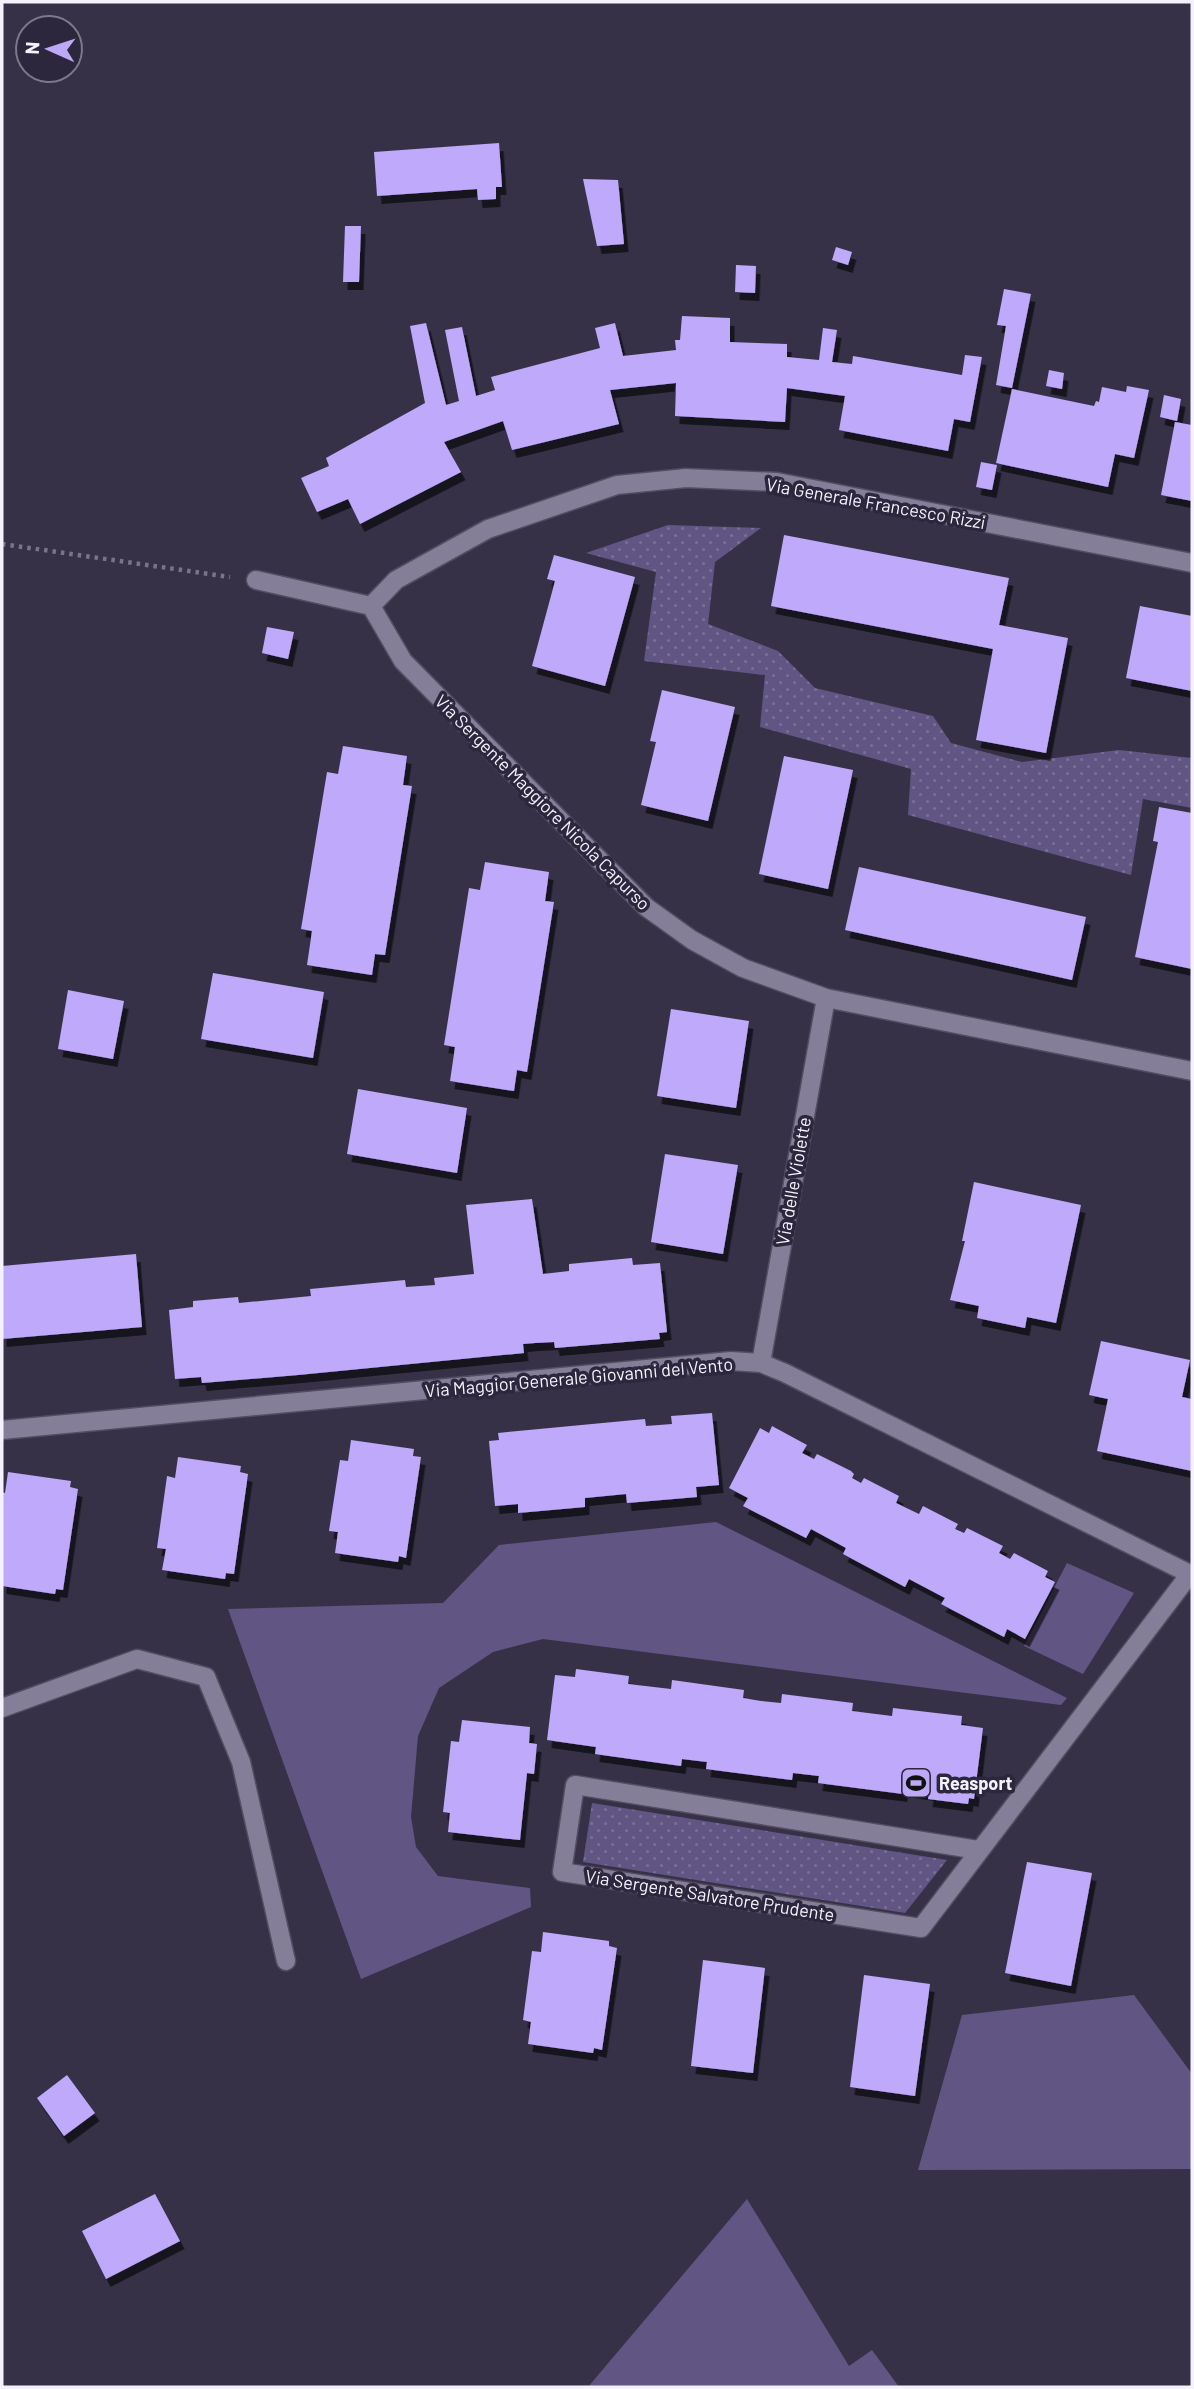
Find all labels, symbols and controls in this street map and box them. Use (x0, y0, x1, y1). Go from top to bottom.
north arrow (14, 14, 84, 84)
text: N (20, 41, 43, 55)
street label: Via Generale Francesco Rizzi (765, 473, 987, 533)
street label: Via Sergente Maggiore Nicola Capurso (431, 690, 655, 914)
street label: Via delle Violette (771, 1115, 815, 1247)
street label: Via Maggior Generale Giovanni del Vento (424, 1353, 734, 1401)
sports icon: Reasport (899, 1766, 933, 1800)
place label: Reasport (939, 1772, 1012, 1794)
street label: Via Sergente Salvatore Prudente (584, 1864, 836, 1926)

